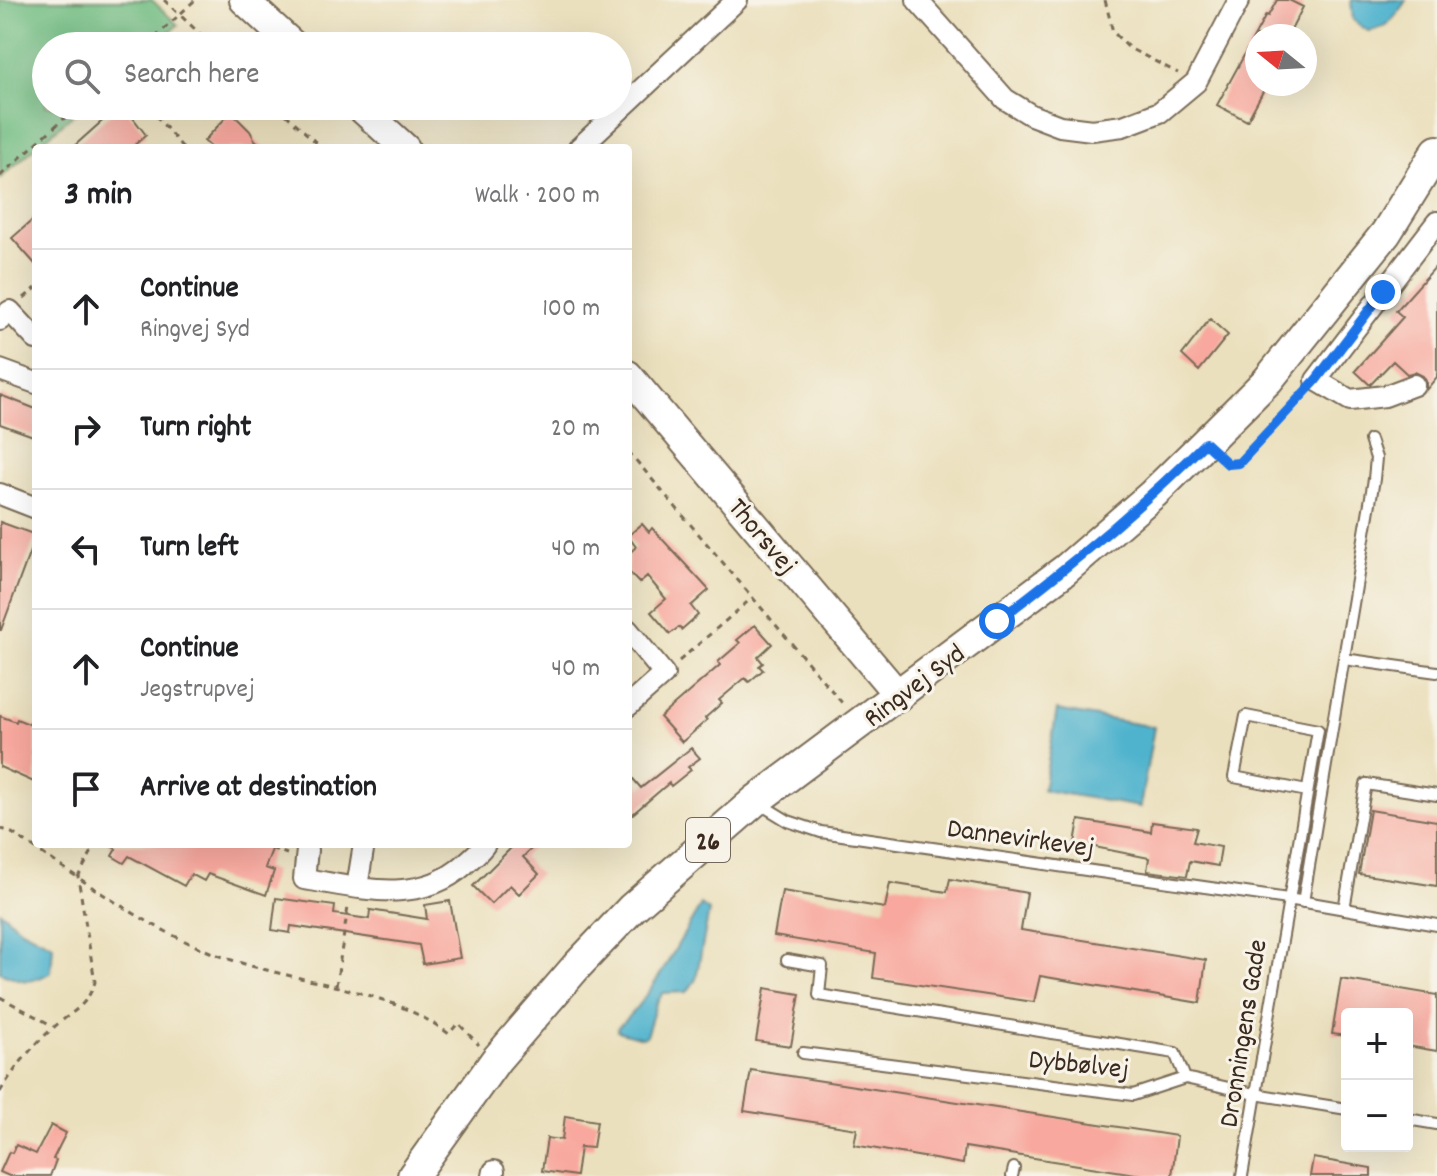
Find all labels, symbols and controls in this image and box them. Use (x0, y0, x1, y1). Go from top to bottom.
north arrow (1245, 24, 1317, 96)
search box (32, 32, 632, 120)
icon: search (60, 54, 104, 98)
text: Search here (124, 55, 260, 98)
text: 3 min (64, 172, 132, 221)
text: Walk · 200 m (475, 178, 600, 215)
text: Continue (140, 269, 239, 312)
route end (1365, 274, 1401, 310)
icon: ahead (64, 287, 108, 331)
text: 100 m (542, 291, 600, 328)
text: Ringvej Syd (140, 312, 250, 349)
icon: right (64, 407, 108, 451)
text: Turn right (140, 408, 251, 451)
text: 20 m (551, 411, 600, 448)
street label: Thorsvej (716, 491, 804, 586)
icon: left (64, 527, 108, 571)
text: Turn left (140, 528, 239, 571)
text: 40 m (551, 531, 600, 568)
route start (979, 603, 1015, 639)
text: Continue (140, 629, 239, 672)
street label: Ringvej Syd (857, 636, 975, 740)
icon: ahead (64, 647, 108, 691)
text: 40 m (551, 651, 600, 688)
text: Jegstrupvej (140, 672, 255, 709)
icon: arrive (64, 767, 108, 811)
text: Arrive at destination (140, 768, 377, 811)
street label: Dannevirkevej (944, 811, 1096, 871)
road number: 26 (686, 818, 730, 862)
street label: Dronningens Gade (1211, 937, 1281, 1131)
map controls (1341, 1008, 1413, 1152)
button: + (1341, 1008, 1413, 1080)
street label: Dybbølvej (1026, 1042, 1131, 1092)
button: − (1341, 1080, 1413, 1152)

